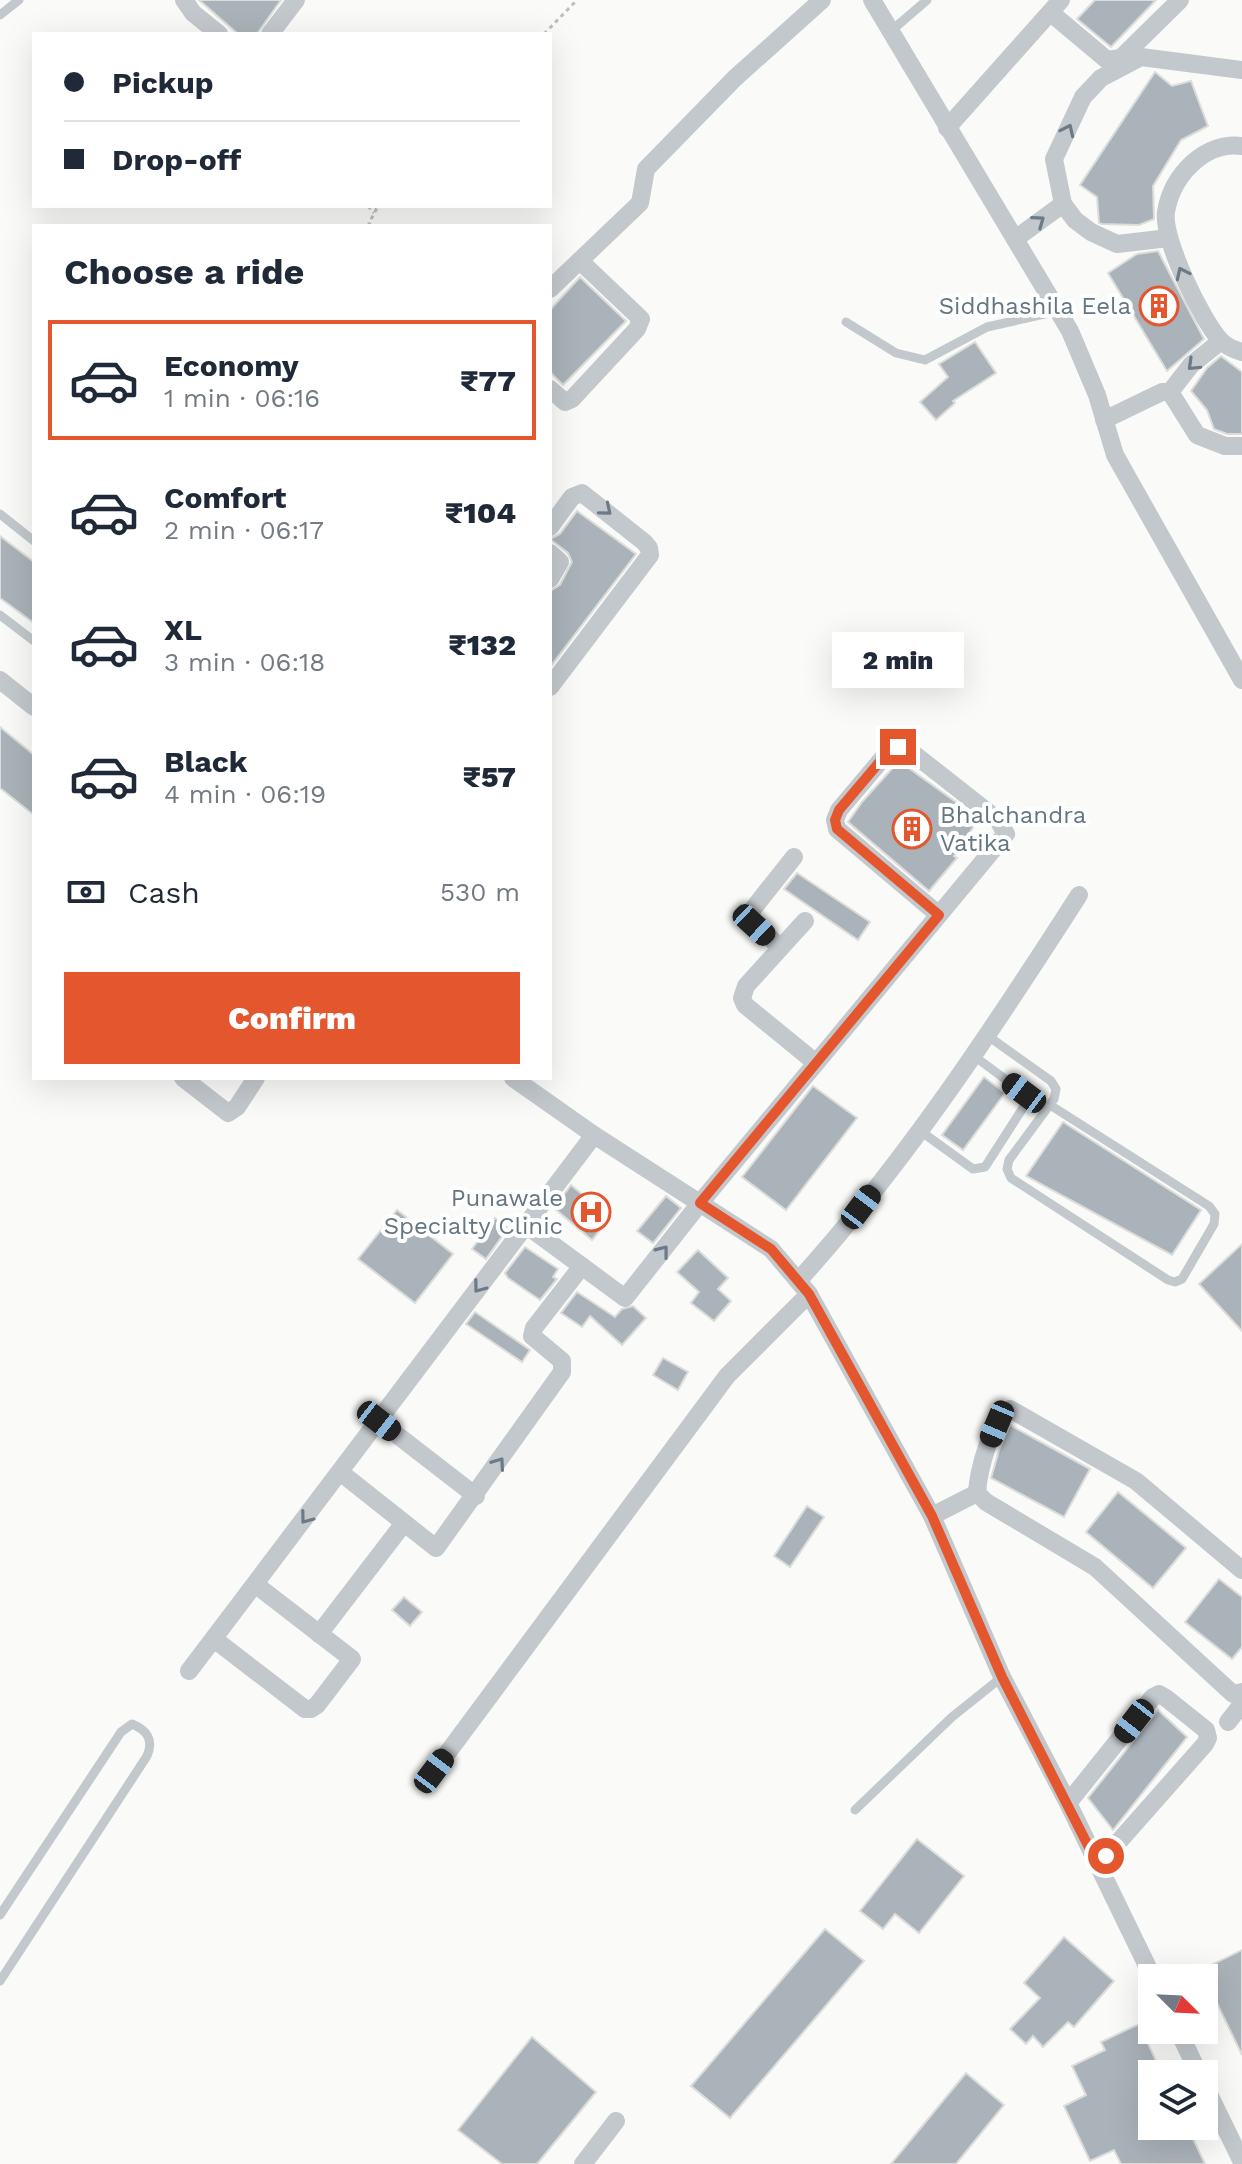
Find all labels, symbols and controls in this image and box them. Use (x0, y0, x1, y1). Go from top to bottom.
text: Pickup (112, 65, 214, 100)
one-way arrow (1058, 124, 1074, 139)
text: Drop-off (112, 142, 241, 177)
one-way arrow (1030, 217, 1044, 231)
text: Choose a ride (64, 251, 304, 293)
one-way arrow (1176, 267, 1192, 282)
building icon: Siddhashila Eela (1138, 285, 1180, 327)
place label: Siddhashila Eela (939, 292, 1131, 320)
icon: car (68, 344, 140, 416)
text: Economy (164, 348, 299, 383)
one-way arrow (1188, 355, 1203, 370)
text: ₹77 (460, 363, 516, 398)
text: 1 min · 06:16 (164, 383, 320, 413)
icon: car (68, 476, 140, 548)
text: Comfort (164, 480, 286, 515)
text: ₹104 (445, 495, 516, 530)
one-way arrow (597, 500, 612, 515)
text: 2 min · 06:17 (164, 515, 324, 545)
icon: car (68, 608, 140, 680)
text: XL (164, 612, 202, 647)
text: ₹132 (448, 627, 516, 662)
callout: 2 min (832, 631, 964, 687)
text: 2 min (863, 645, 933, 675)
text: 3 min · 06:18 (164, 647, 325, 677)
route end (880, 729, 916, 765)
icon: car (68, 740, 140, 812)
text: Black (164, 744, 248, 779)
text: ₹57 (462, 759, 516, 794)
text: 4 min · 06:19 (164, 779, 326, 809)
place label: Bhalchandra Vatika (940, 801, 1086, 857)
building icon: Bhalchandra Vatika (891, 808, 933, 850)
icon: cash (64, 870, 108, 914)
text: Cash (128, 875, 200, 910)
text: 530 m (440, 877, 520, 907)
car (728, 900, 780, 950)
button: Confirm (64, 972, 520, 1064)
car (998, 1069, 1050, 1117)
car (837, 1181, 885, 1233)
place label: Punawale Specialty Clinic (384, 1184, 563, 1240)
hospital icon: Punawale Specialty Clinic (570, 1191, 612, 1233)
one-way arrow (653, 1245, 667, 1260)
one-way arrow (475, 1279, 489, 1293)
car (353, 1397, 405, 1445)
car (977, 1397, 1017, 1451)
one-way arrow (489, 1457, 504, 1471)
one-way arrow (302, 1509, 316, 1523)
car (1110, 1695, 1158, 1747)
car (410, 1745, 458, 1797)
route start (1088, 1838, 1124, 1874)
north arrow (1138, 1964, 1218, 2044)
map controls (1138, 1964, 1218, 2140)
button: layers (1138, 2060, 1218, 2140)

